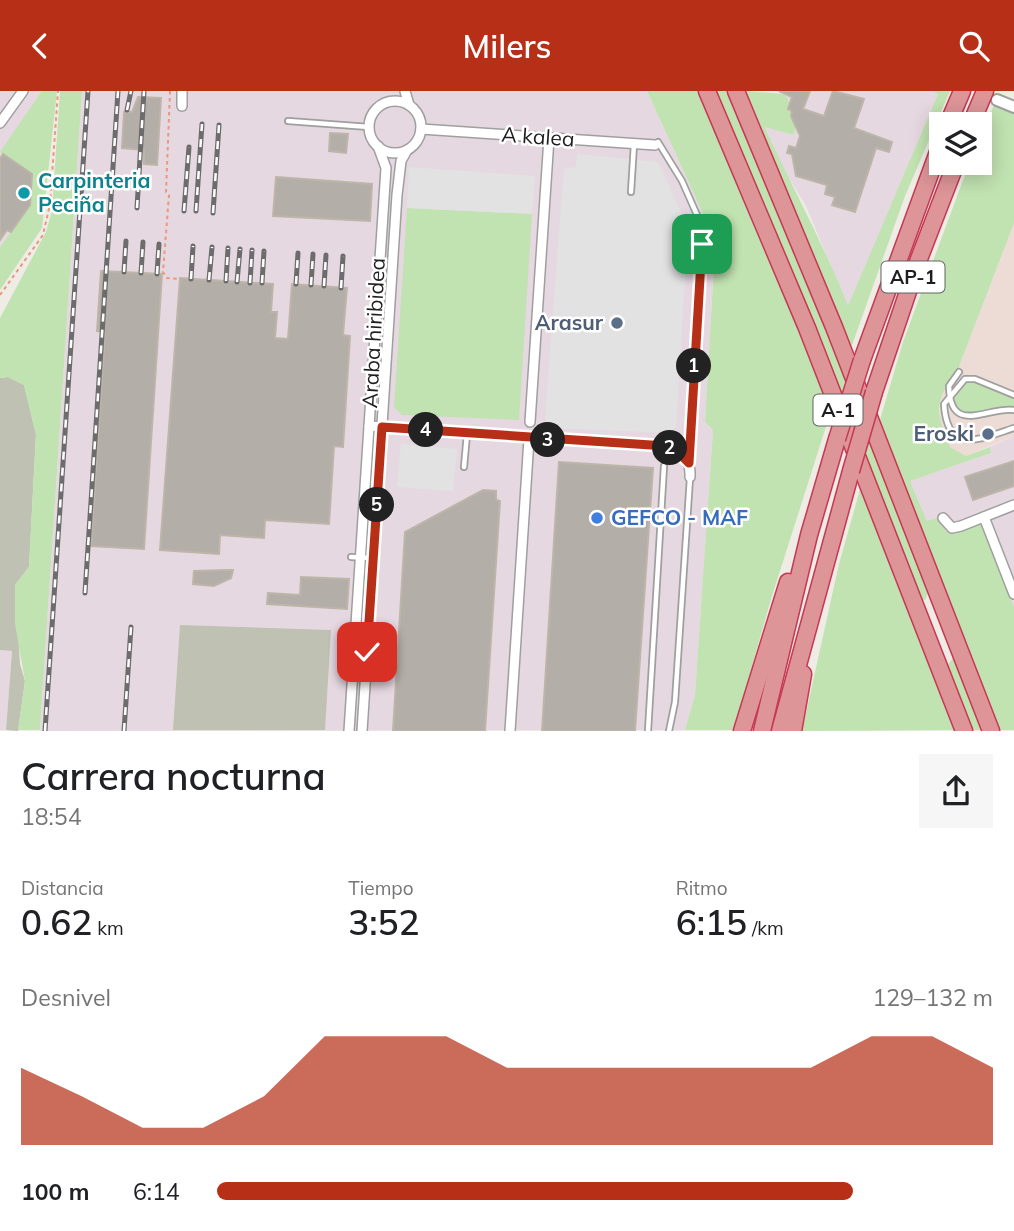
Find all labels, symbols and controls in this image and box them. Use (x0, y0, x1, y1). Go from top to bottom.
text: Milers (463, 26, 551, 66)
icon: back (21, 27, 59, 65)
icon: search (955, 27, 993, 65)
map controls (929, 112, 992, 175)
button: layers (929, 112, 992, 175)
street label: A kalea (501, 120, 576, 152)
place label: Carpinteria Peciña (38, 167, 151, 217)
marker: Carpinteria Peciña (16, 185, 32, 201)
pin (672, 214, 732, 274)
icon: arrive (683, 225, 721, 263)
street label: Araba hiribidea (356, 257, 390, 409)
road number: AP-1 (881, 261, 944, 293)
place label: Arasur (535, 309, 604, 335)
marker: Arasur (609, 315, 625, 331)
pin: 1 (676, 349, 712, 383)
text: 1 (688, 353, 699, 377)
road number: A-1 (814, 395, 862, 425)
pin: 4 (408, 413, 444, 447)
text: 4 (420, 417, 431, 441)
place label: Eroski (913, 420, 974, 446)
pin: 3 (530, 423, 566, 457)
marker: Eroski (980, 426, 996, 442)
text: 3 (542, 427, 553, 451)
pin: 2 (652, 431, 688, 465)
text: 2 (664, 435, 675, 459)
pin: 5 (360, 487, 394, 523)
text: 5 (371, 492, 382, 516)
place label: GEFCO - MAF (611, 504, 748, 530)
marker: GEFCO - MAF (589, 510, 605, 526)
pin (337, 622, 397, 682)
icon: check (348, 633, 386, 671)
text: Carrera nocturna (21, 752, 326, 800)
button: share (919, 754, 993, 828)
text: 18:54 (21, 802, 81, 831)
text: Distancia (21, 876, 104, 900)
text: Tiempo (348, 876, 414, 900)
text: Ritmo (676, 876, 728, 900)
text: 0.62 (21, 900, 92, 944)
text: 3:52 (348, 900, 420, 944)
text: 6:15 (676, 900, 747, 944)
text: km (92, 916, 124, 940)
text: /km (747, 916, 784, 940)
text: Desnivel (21, 983, 111, 1012)
text: 129–132 m (872, 983, 993, 1012)
text: 100 m (21, 1177, 89, 1206)
text: 6:14 (133, 1177, 180, 1206)

